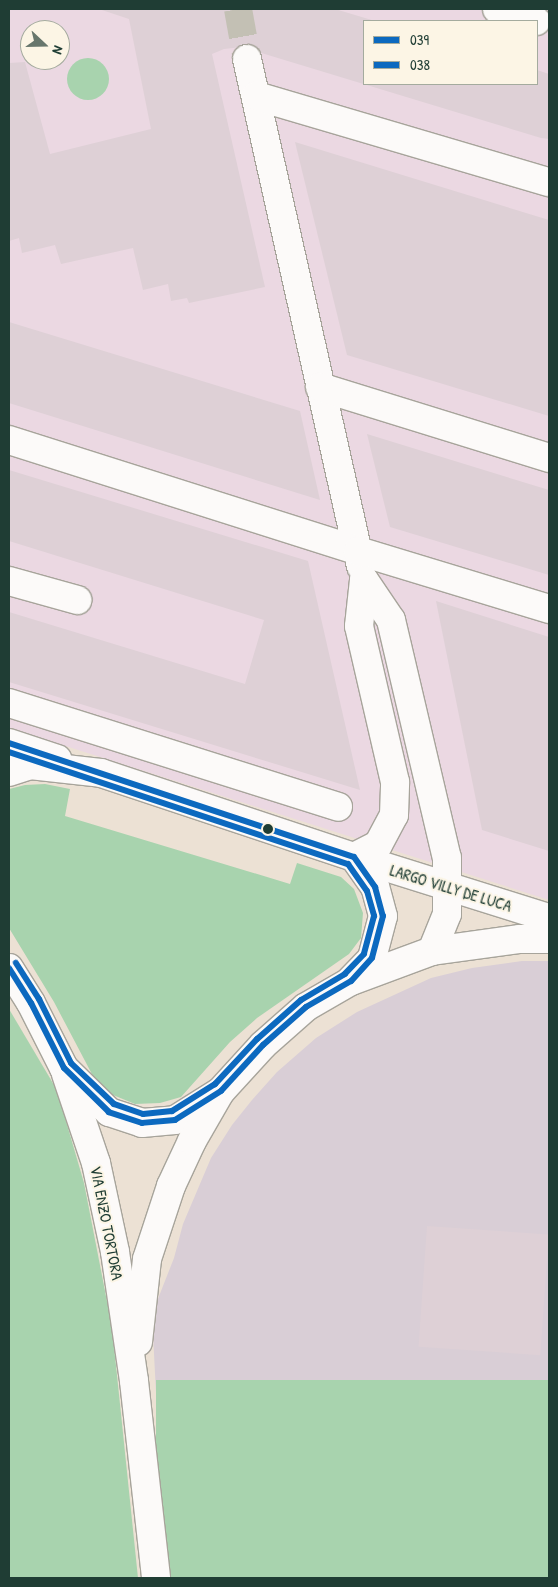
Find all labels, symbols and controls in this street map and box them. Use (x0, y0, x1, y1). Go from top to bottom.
north arrow (20, 20, 70, 70)
legend (363, 20, 538, 85)
text: 039 (410, 29, 429, 50)
text: N (48, 43, 69, 57)
text: 038 (410, 54, 430, 75)
unlabelled marker (263, 824, 273, 834)
street label: LARGO VILLY DE LUCA (388, 860, 514, 916)
street label: VIA ENZO TORTORA (87, 1164, 127, 1282)

